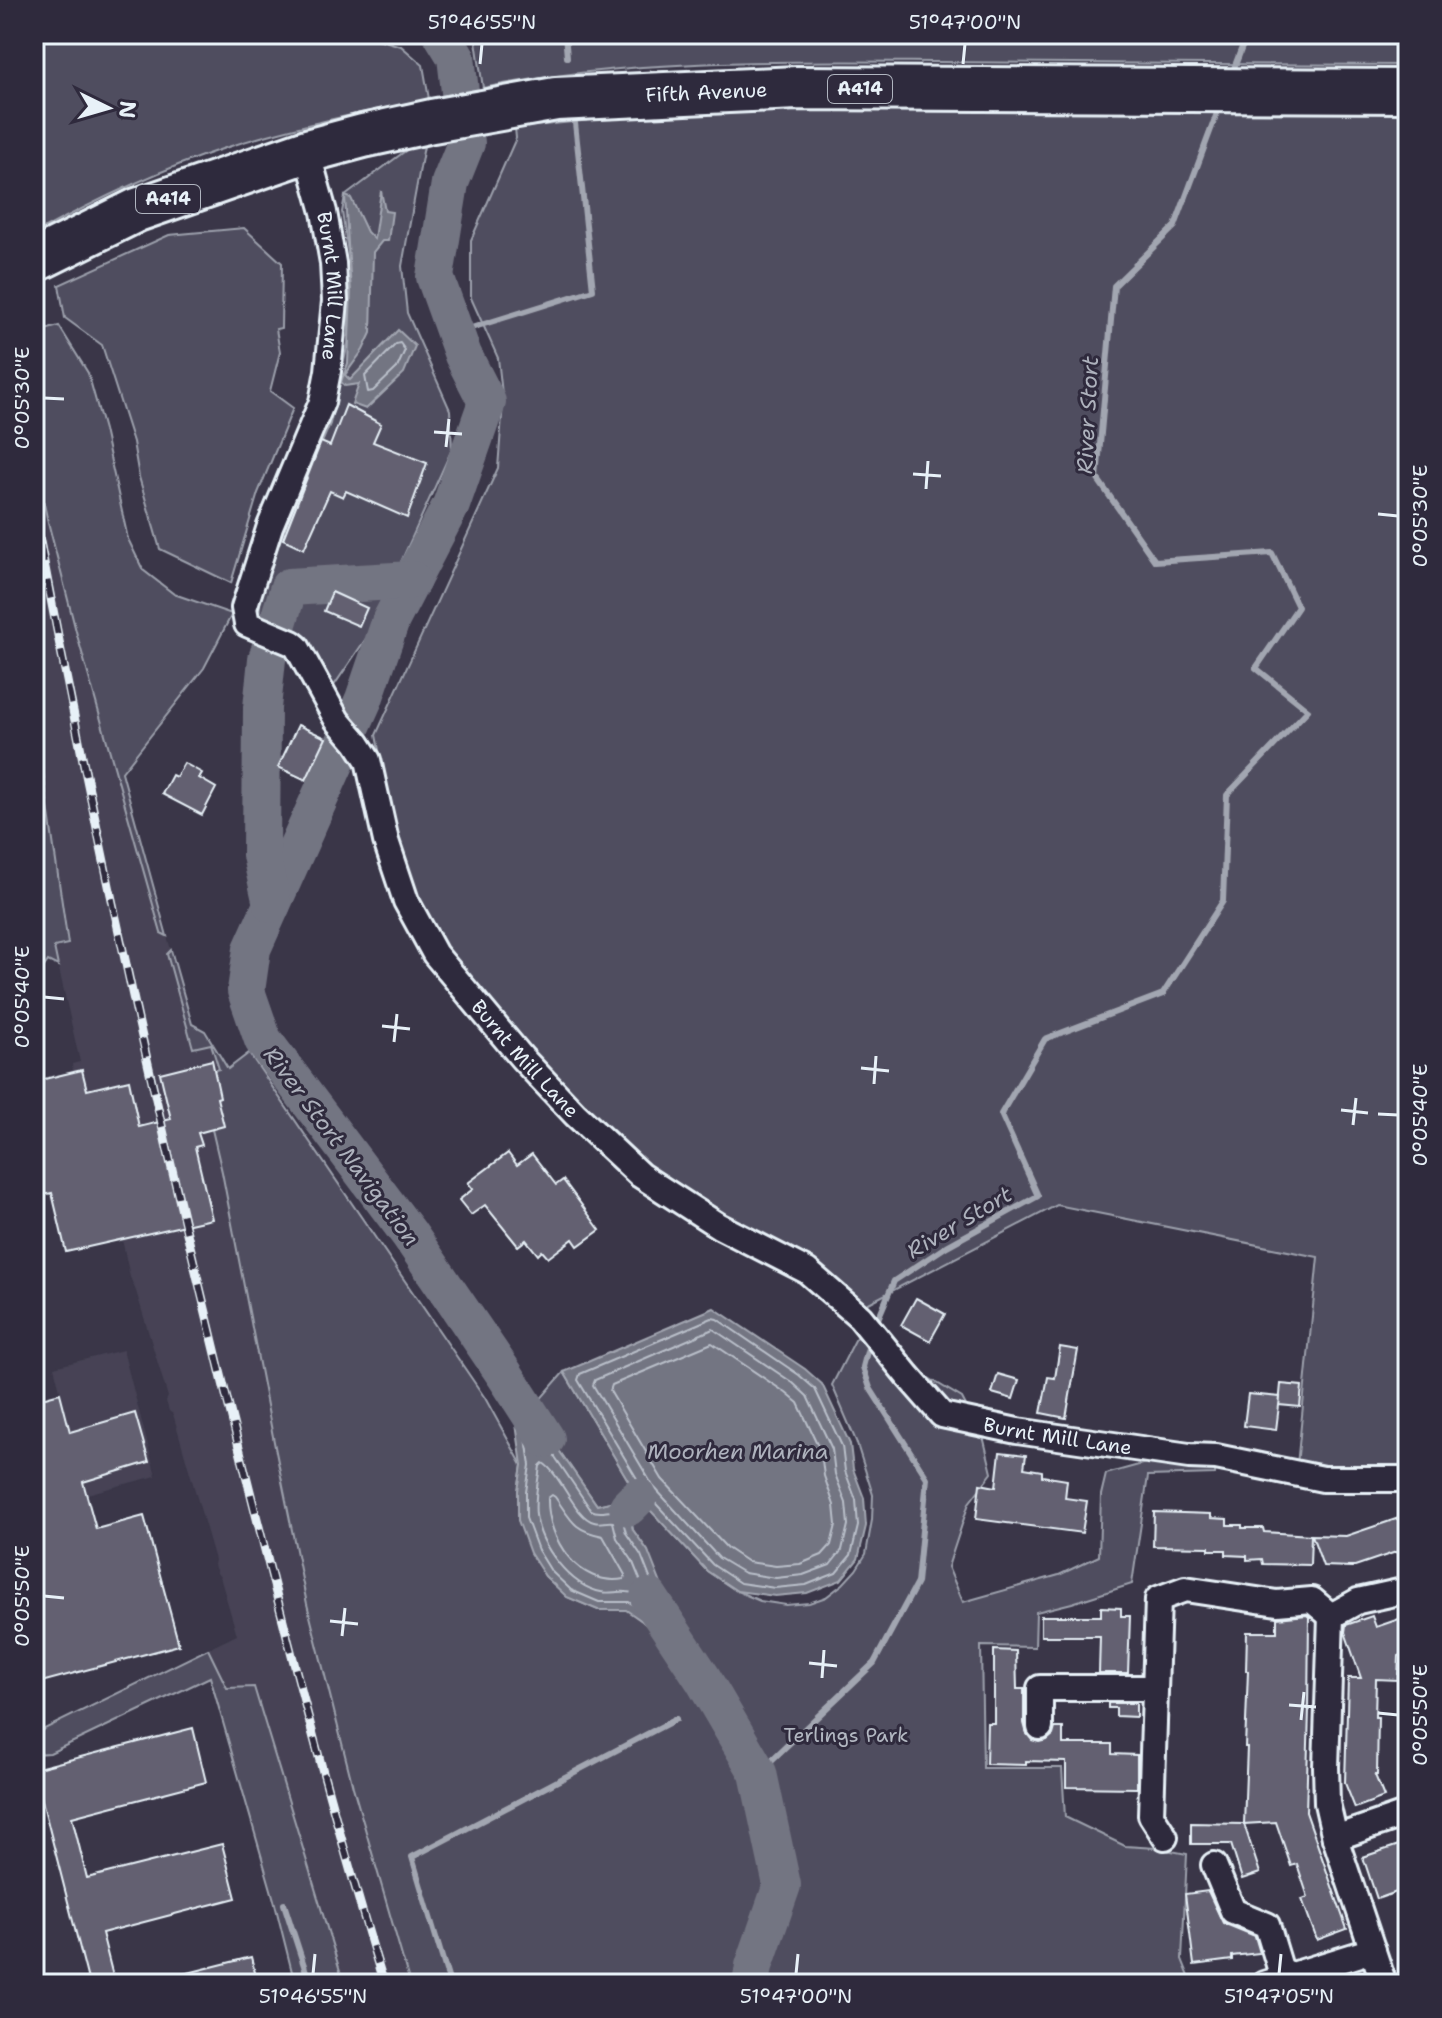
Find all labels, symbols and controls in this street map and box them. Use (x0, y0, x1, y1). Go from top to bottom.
text: 51°46'55"N (428, 9, 536, 35)
text: 51°47'00"N (909, 9, 1021, 35)
north arrow (68, 68, 148, 148)
road number: A414 (828, 75, 892, 103)
street label: Fifth Avenue (645, 76, 768, 108)
text: N (112, 100, 143, 120)
road number: A414 (136, 185, 200, 213)
street label: Burnt Mill Lane (311, 209, 348, 362)
text: 0°05'30"E (9, 346, 35, 450)
water label: River Stort (1070, 355, 1105, 475)
text: 0°05'30"E (1407, 464, 1433, 568)
text: 0°05'40"E (9, 945, 35, 1049)
street label: Burnt Mill Lane (466, 994, 585, 1123)
water label: River Stort Navigation (257, 1041, 426, 1252)
text: 0°05'40"E (1407, 1063, 1433, 1167)
water label: River Stort (901, 1179, 1018, 1265)
street label: Burnt Mill Lane (981, 1411, 1134, 1461)
water label: Moorhen Marina (647, 1437, 829, 1466)
text: 0°05'50"E (9, 1545, 35, 1647)
text: 0°05'50"E (1407, 1664, 1433, 1766)
park label: Terlings Park (784, 1722, 908, 1748)
text: 51°46'55"N (259, 1983, 367, 2009)
text: 51°47'00"N (740, 1983, 852, 2009)
text: 51°47'05"N (1224, 1983, 1334, 2009)

